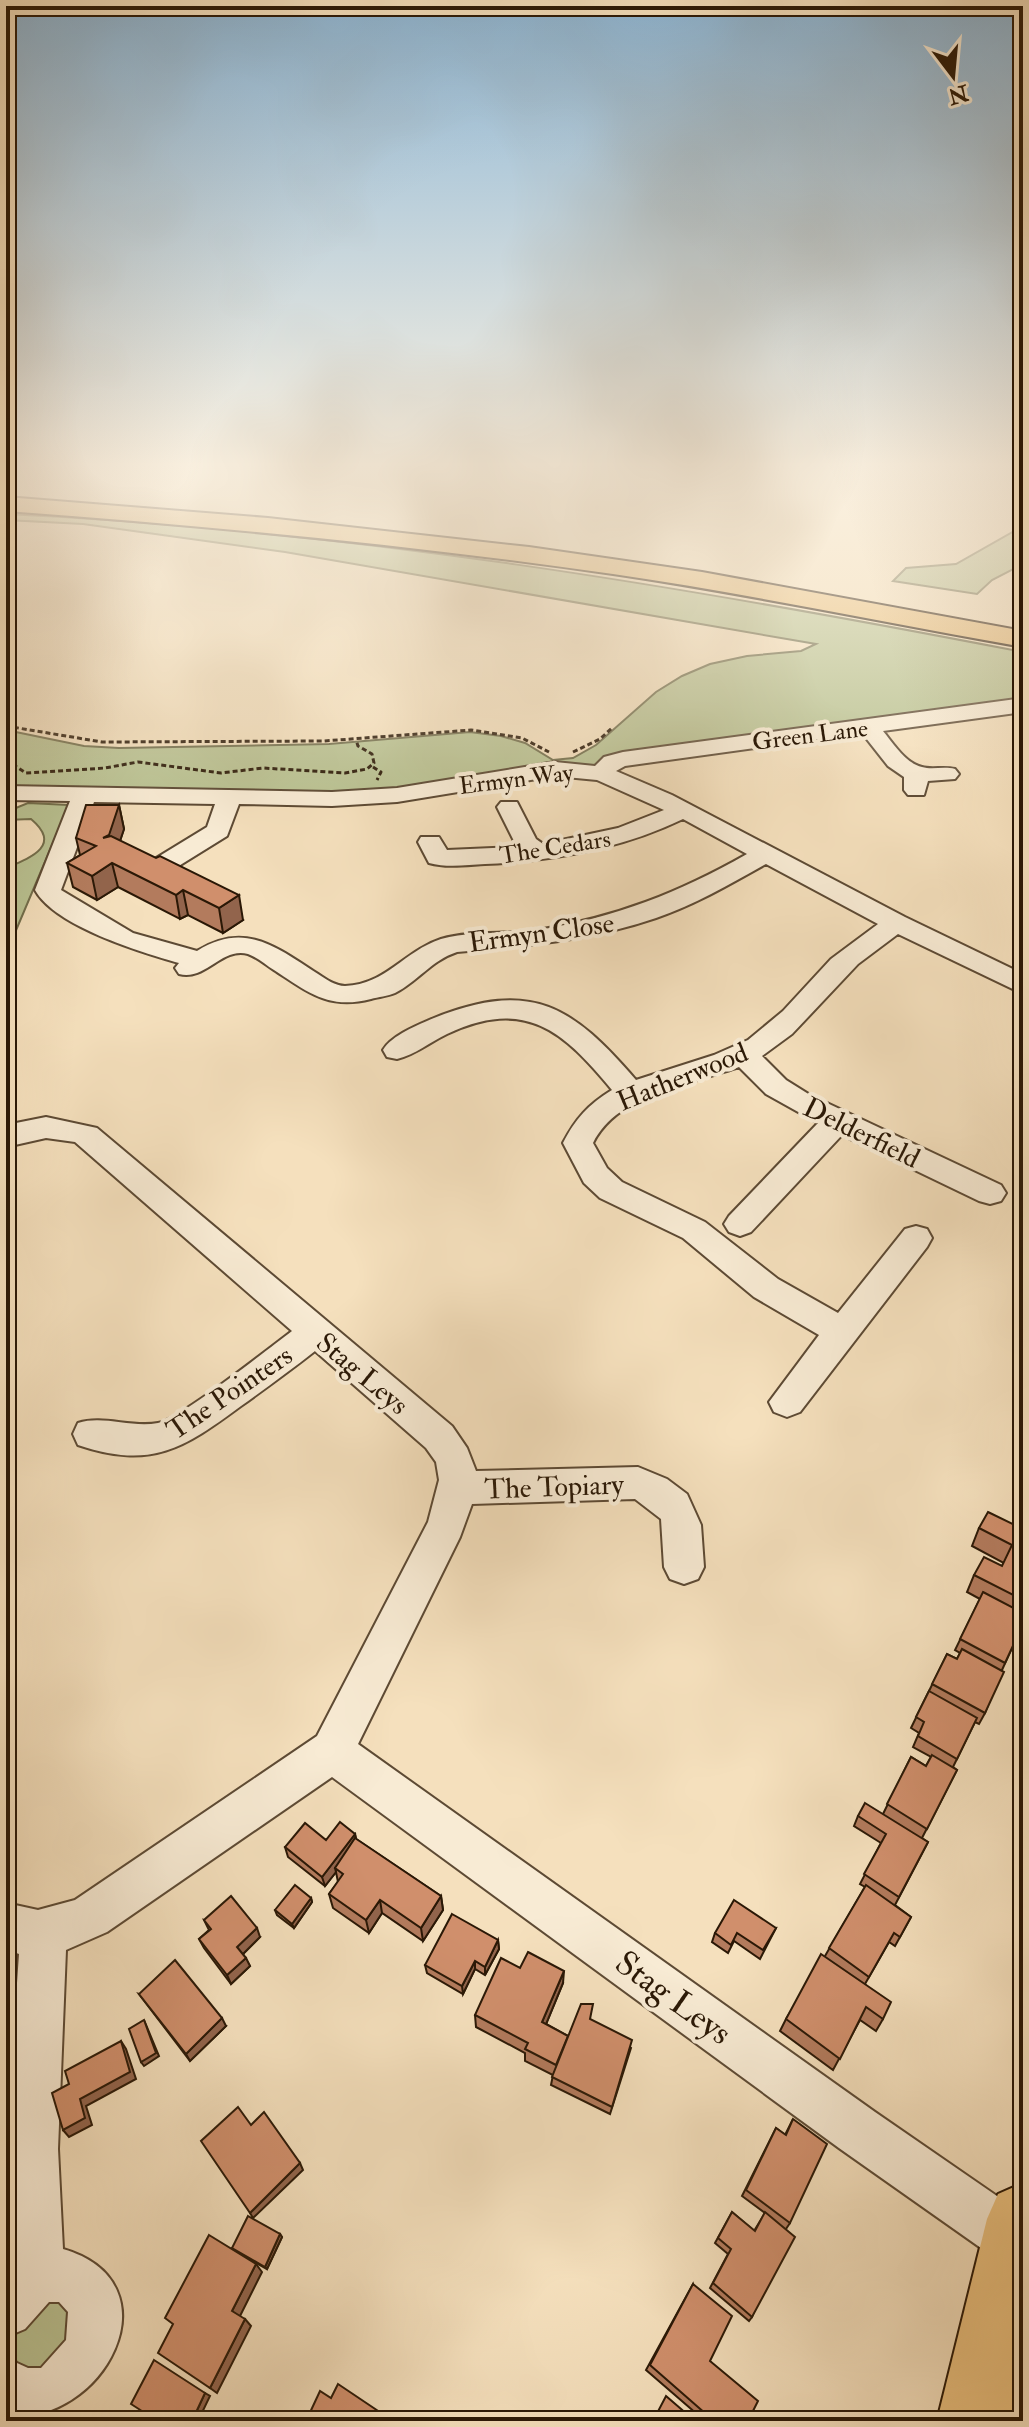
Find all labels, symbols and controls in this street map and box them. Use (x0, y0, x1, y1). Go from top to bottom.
north arrow (913, 36, 993, 116)
text: N (945, 78, 973, 111)
street label: Green Lane (751, 713, 870, 758)
street label: Ermyn Way (457, 757, 575, 802)
street label: The Cedars (497, 823, 613, 872)
street label: Ermyn Close (466, 906, 617, 961)
street label: Hatherwood (612, 1035, 753, 1119)
street label: Delderfield (797, 1090, 926, 1177)
street label: Stag Leys (309, 1325, 415, 1423)
street label: The Pointers (160, 1338, 300, 1448)
street label: The Topiary (484, 1468, 625, 1507)
street label: Stag Leys (607, 1942, 740, 2055)

